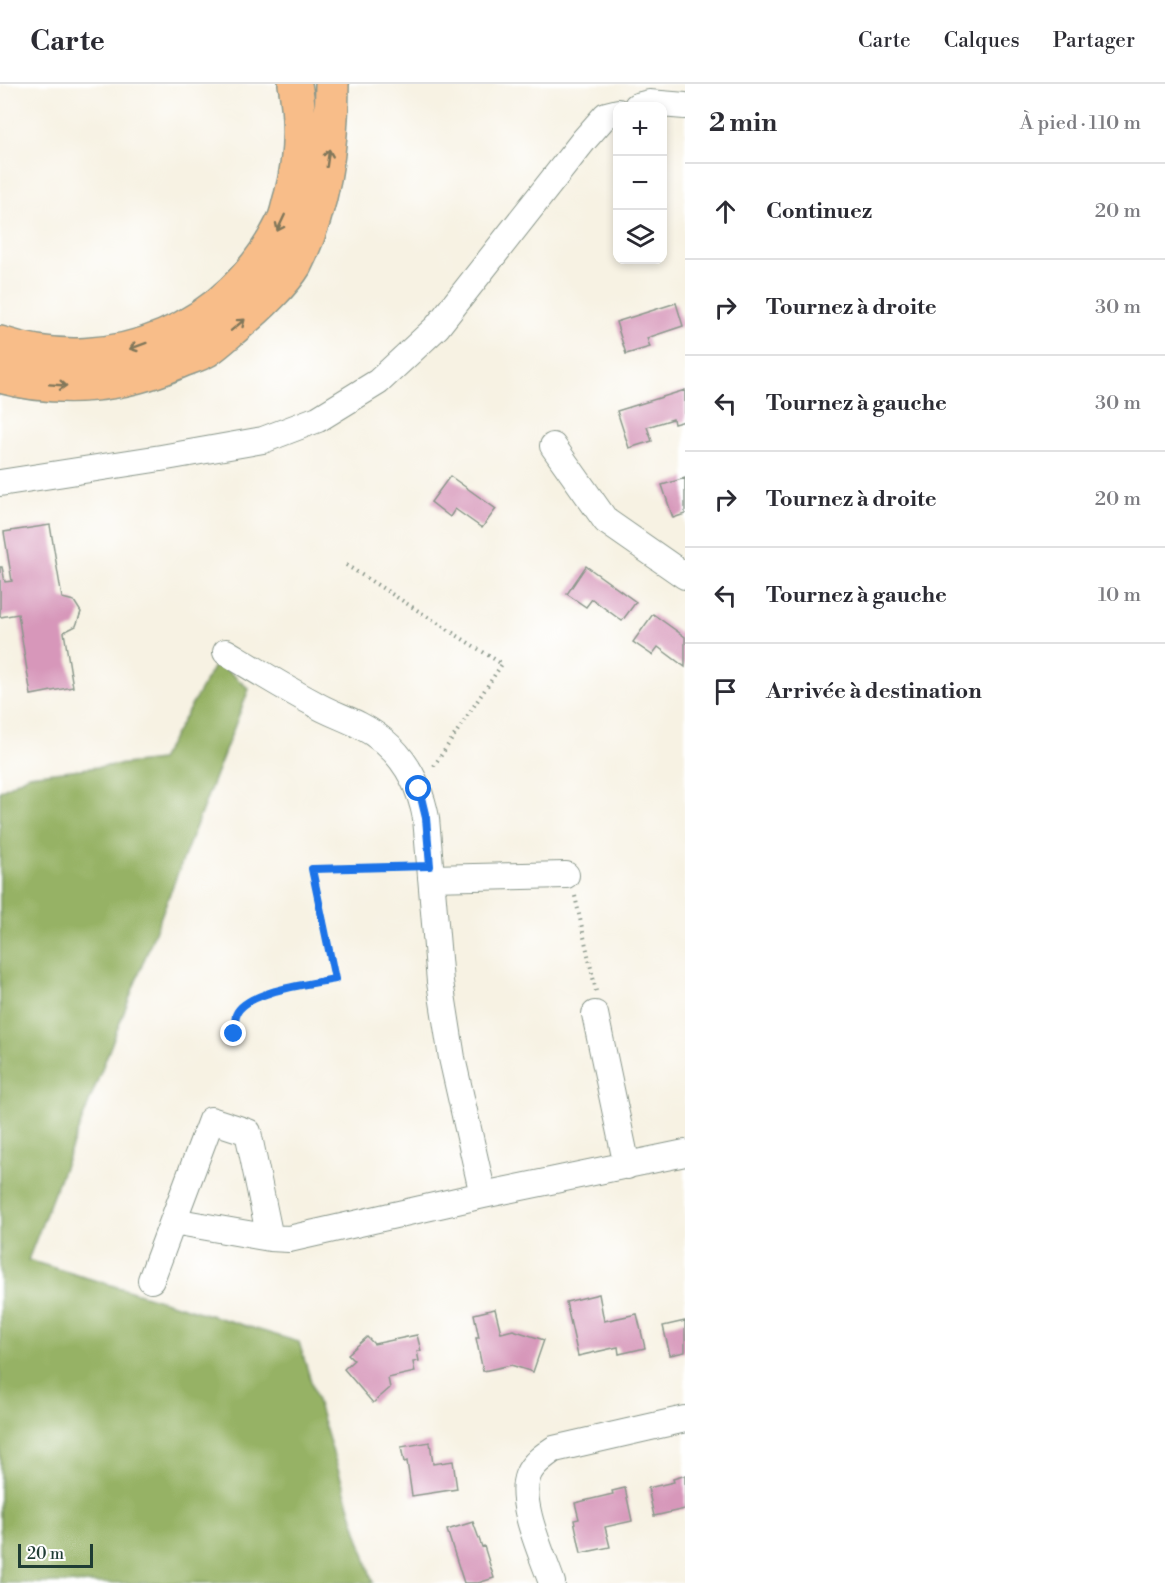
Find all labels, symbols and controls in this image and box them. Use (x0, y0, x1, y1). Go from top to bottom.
text: Carte (30, 24, 105, 59)
text: Carte (858, 28, 911, 54)
text: Calques (944, 28, 1020, 54)
text: Partager (1053, 28, 1135, 54)
map controls (613, 102, 667, 264)
button: + (613, 102, 667, 156)
text: 2 min (709, 107, 777, 139)
text: À pied · 110 m (1020, 111, 1141, 136)
one-way arrow (322, 149, 333, 169)
button: − (613, 156, 667, 210)
icon: ahead (709, 195, 742, 228)
text: Continuez (766, 198, 872, 225)
text: 20 m (1095, 199, 1141, 224)
button: layers (613, 210, 667, 264)
one-way arrow (275, 214, 287, 232)
icon: right (709, 291, 742, 324)
text: Tournez à droite (766, 294, 937, 321)
text: 30 m (1095, 295, 1141, 320)
one-way arrow (230, 318, 246, 331)
one-way arrow (130, 341, 148, 352)
one-way arrow (47, 380, 67, 391)
icon: left (709, 387, 742, 420)
text: Tournez à gauche (766, 390, 947, 417)
text: 30 m (1095, 391, 1141, 416)
icon: right (709, 483, 742, 516)
text: Tournez à droite (766, 486, 937, 513)
text: 20 m (1095, 487, 1141, 512)
icon: left (709, 579, 742, 612)
text: Tournez à gauche (766, 582, 947, 609)
text: 10 m (1098, 583, 1141, 608)
icon: arrive (709, 675, 742, 708)
text: Arrivée à destination (766, 678, 982, 705)
route start (405, 775, 431, 801)
route end (220, 1020, 246, 1046)
scale bar (18, 1541, 93, 1568)
text: 20 m (27, 1544, 64, 1564)

